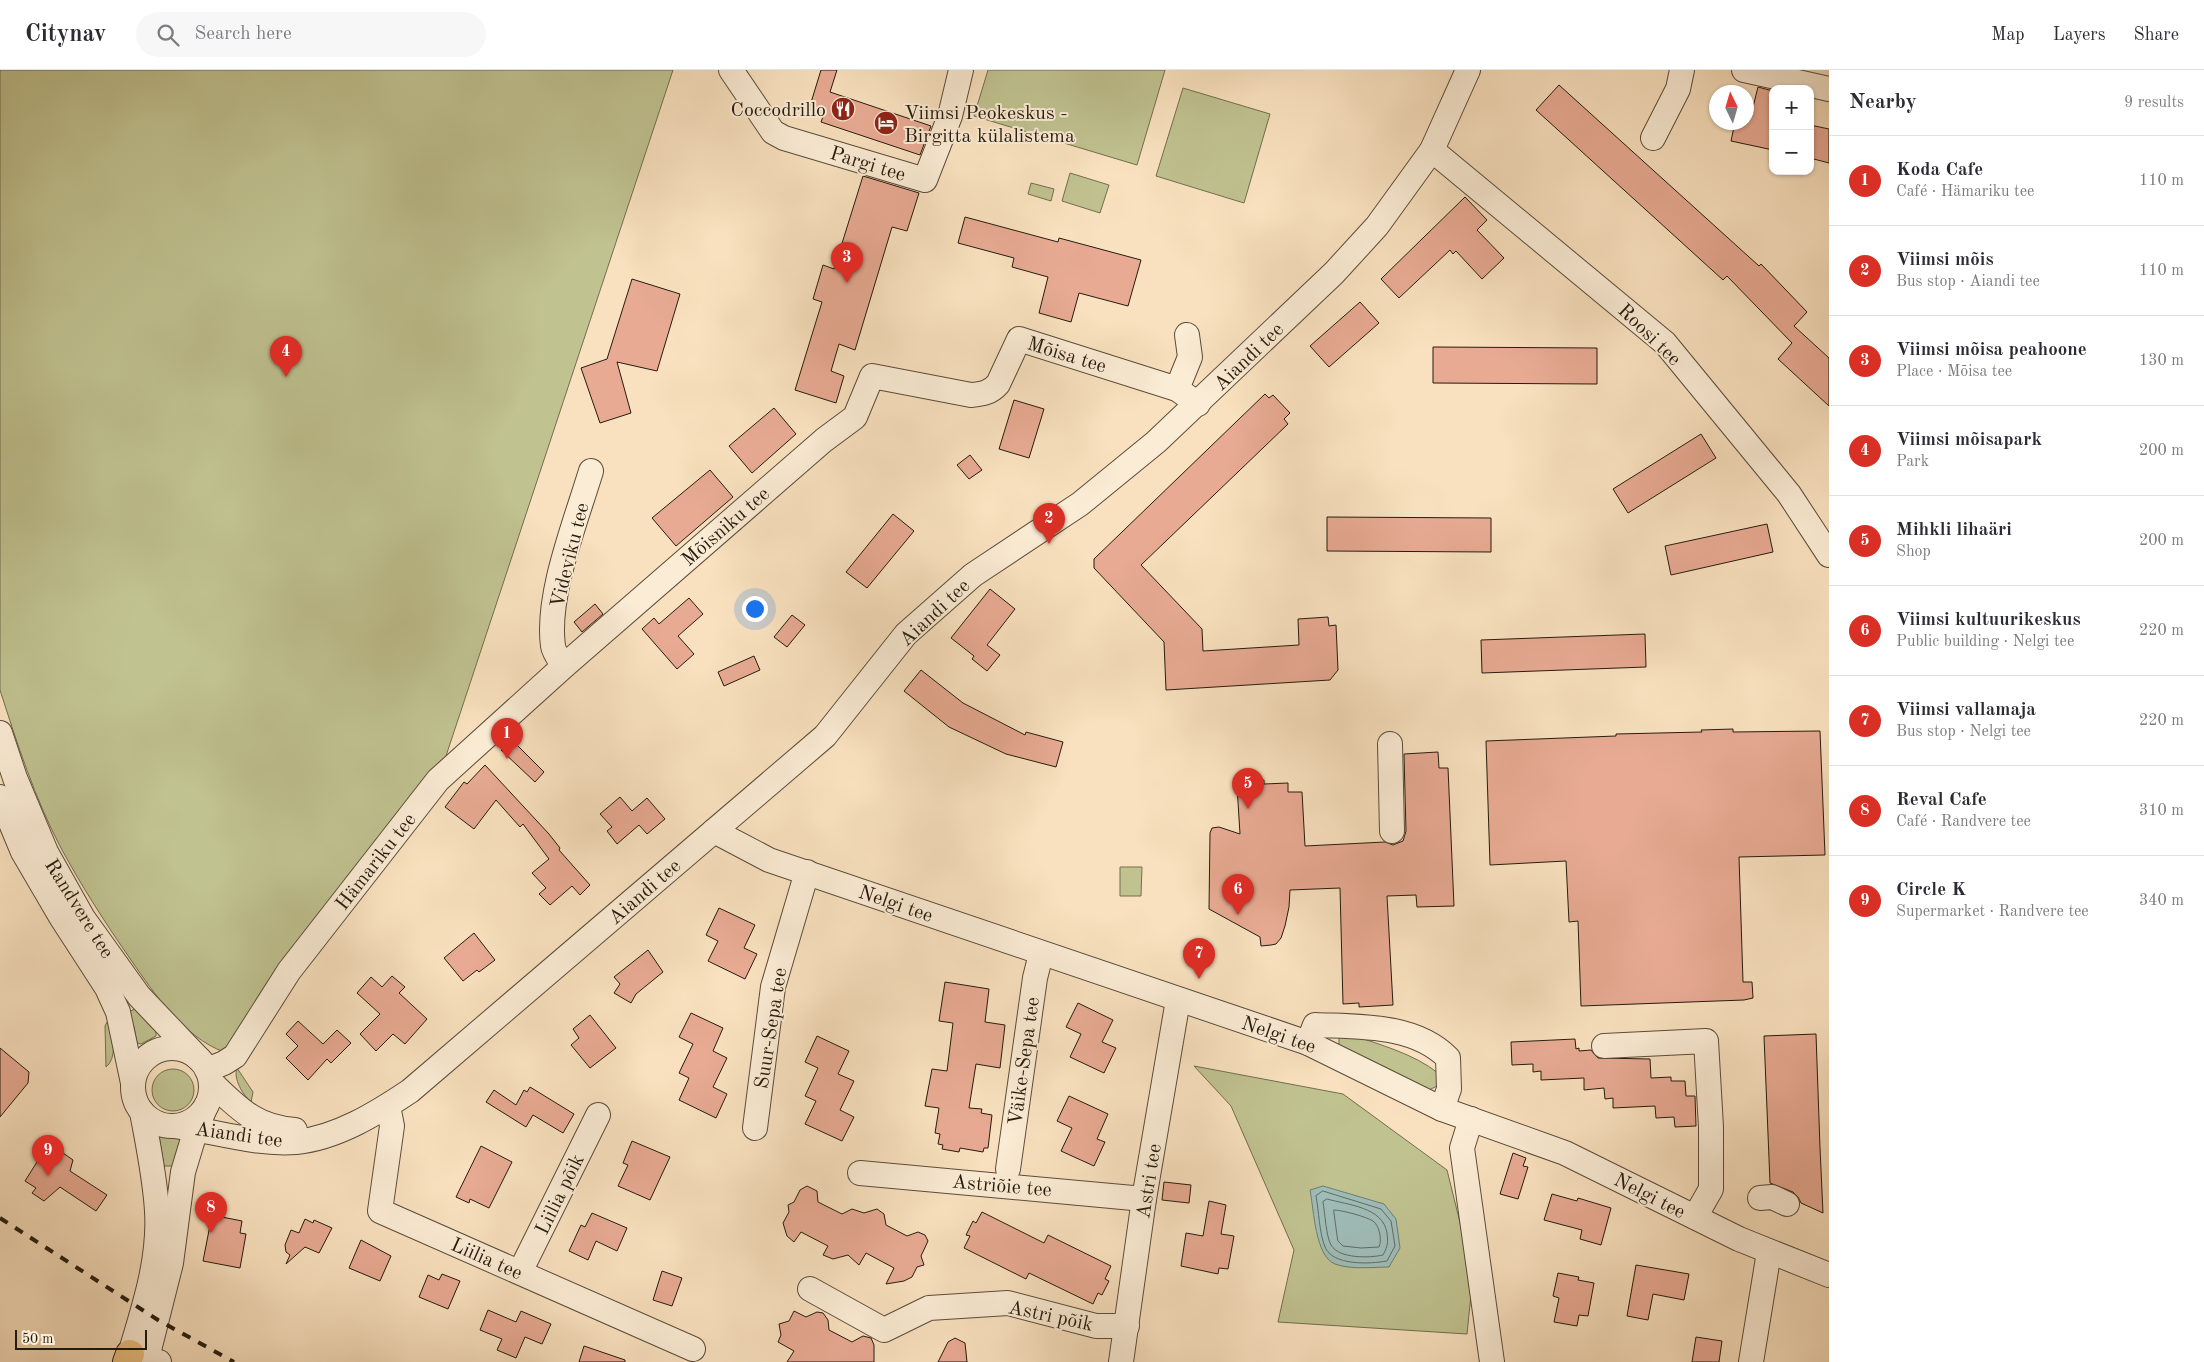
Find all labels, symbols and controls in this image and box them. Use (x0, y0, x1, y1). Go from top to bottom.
search box (136, 12, 486, 57)
icon: search (154, 21, 182, 49)
text: Citynav (25, 23, 106, 47)
text: Search here (194, 25, 292, 44)
text: Map (1991, 26, 2025, 44)
text: Layers (2053, 26, 2105, 44)
text: Share (2133, 26, 2179, 44)
north arrow (1709, 85, 1754, 130)
map controls (1769, 85, 1814, 175)
button: + (1769, 85, 1814, 130)
text: Nearby (1849, 92, 1917, 113)
text: 9 results (2124, 95, 2184, 111)
restaurant icon: Coccodrillo (830, 96, 856, 122)
place label: Coccodrillo (731, 101, 826, 121)
place label: Viimsi Peokeskus - Birgitta külalistema (904, 104, 1075, 147)
hotel icon: Viimsi Peokeskus - Birgitta külalistema (873, 110, 899, 136)
button: − (1769, 130, 1814, 175)
street label: Pargi tee (827, 144, 908, 186)
text: Koda Cafe (1896, 161, 1983, 180)
text: 1 (1860, 173, 1870, 189)
text: 110 m (2139, 173, 2184, 189)
text: Café · Hämariku tee (1896, 184, 2034, 200)
pin: 3 (831, 242, 863, 283)
text: Viimsi mõis (1896, 251, 1994, 270)
text: 2 (1860, 263, 1870, 279)
text: 110 m (2139, 263, 2184, 279)
text: Bus stop · Aiandi tee (1896, 274, 2040, 290)
street label: Roosi tee (1613, 301, 1684, 370)
street label: Aiandi tee (1211, 320, 1288, 395)
street label: Mõisa tee (1024, 334, 1108, 377)
pin: 4 (270, 336, 302, 377)
text: Viimsi mõisa peahoone (1896, 341, 2087, 360)
text: 3 (1860, 353, 1870, 369)
text: 130 m (2139, 353, 2184, 369)
text: Place · Mõisa tee (1896, 364, 2012, 380)
text: Viimsi mõisapark (1896, 431, 2042, 450)
text: 4 (1860, 443, 1870, 459)
text: 200 m (2139, 443, 2184, 459)
text: Park (1896, 454, 1929, 470)
street label: Mõisniku tee (679, 484, 774, 571)
street label: Videviku tee (548, 501, 594, 610)
pin: 2 (1033, 503, 1065, 544)
text: Mihkli lihaäri (1896, 521, 2012, 540)
text: 5 (1860, 533, 1870, 549)
text: 200 m (2139, 533, 2184, 549)
text: Shop (1896, 544, 1931, 560)
street label: Aiandi tee (896, 576, 974, 651)
your location (742, 596, 768, 622)
text: Viimsi kultuurikeskus (1896, 611, 2081, 630)
text: 6 (1860, 623, 1870, 639)
text: 220 m (2139, 623, 2184, 639)
text: Public building · Nelgi tee (1896, 634, 2074, 650)
text: Viimsi vallamaja (1896, 701, 2036, 720)
text: 7 (1860, 713, 1870, 729)
text: 220 m (2139, 713, 2184, 729)
pin: 1 (491, 718, 523, 759)
text: Bus stop · Nelgi tee (1896, 724, 2031, 740)
pin: 5 (1232, 768, 1264, 809)
text: Reval Cafe (1896, 791, 1987, 810)
text: 8 (1860, 803, 1870, 819)
text: 310 m (2139, 803, 2184, 819)
street label: Hämariku tee (333, 810, 421, 915)
text: Café · Randvere tee (1896, 814, 2031, 830)
street label: Randvere tee (40, 856, 117, 962)
street label: Aiandi tee (605, 856, 685, 929)
pin: 6 (1222, 874, 1254, 915)
text: Circle K (1896, 881, 1966, 900)
street label: Nelgi tee (856, 883, 935, 927)
text: 9 (1860, 893, 1870, 909)
text: 340 m (2139, 893, 2184, 909)
text: Supermarket · Randvere tee (1896, 904, 2089, 920)
pin: 7 (1183, 938, 1215, 979)
street label: Suur-Sepa tee (753, 966, 791, 1090)
street label: Väike-Sepa tee (1006, 996, 1044, 1127)
street label: Nelgi tee (1239, 1014, 1318, 1058)
street label: Aiandi tee (194, 1120, 284, 1152)
pin: 9 (32, 1135, 64, 1176)
street label: Astri tee (1134, 1142, 1166, 1220)
street label: Liilia põik (533, 1152, 589, 1238)
street label: Nelgi tee (1610, 1170, 1688, 1223)
street label: Astriõie tee (951, 1173, 1053, 1201)
pin: 8 (195, 1192, 227, 1233)
street label: Liilia tee (447, 1235, 525, 1284)
street label: Astri põik (1006, 1298, 1095, 1336)
scale bar (15, 1327, 148, 1350)
text: 50 m (22, 1332, 53, 1346)

